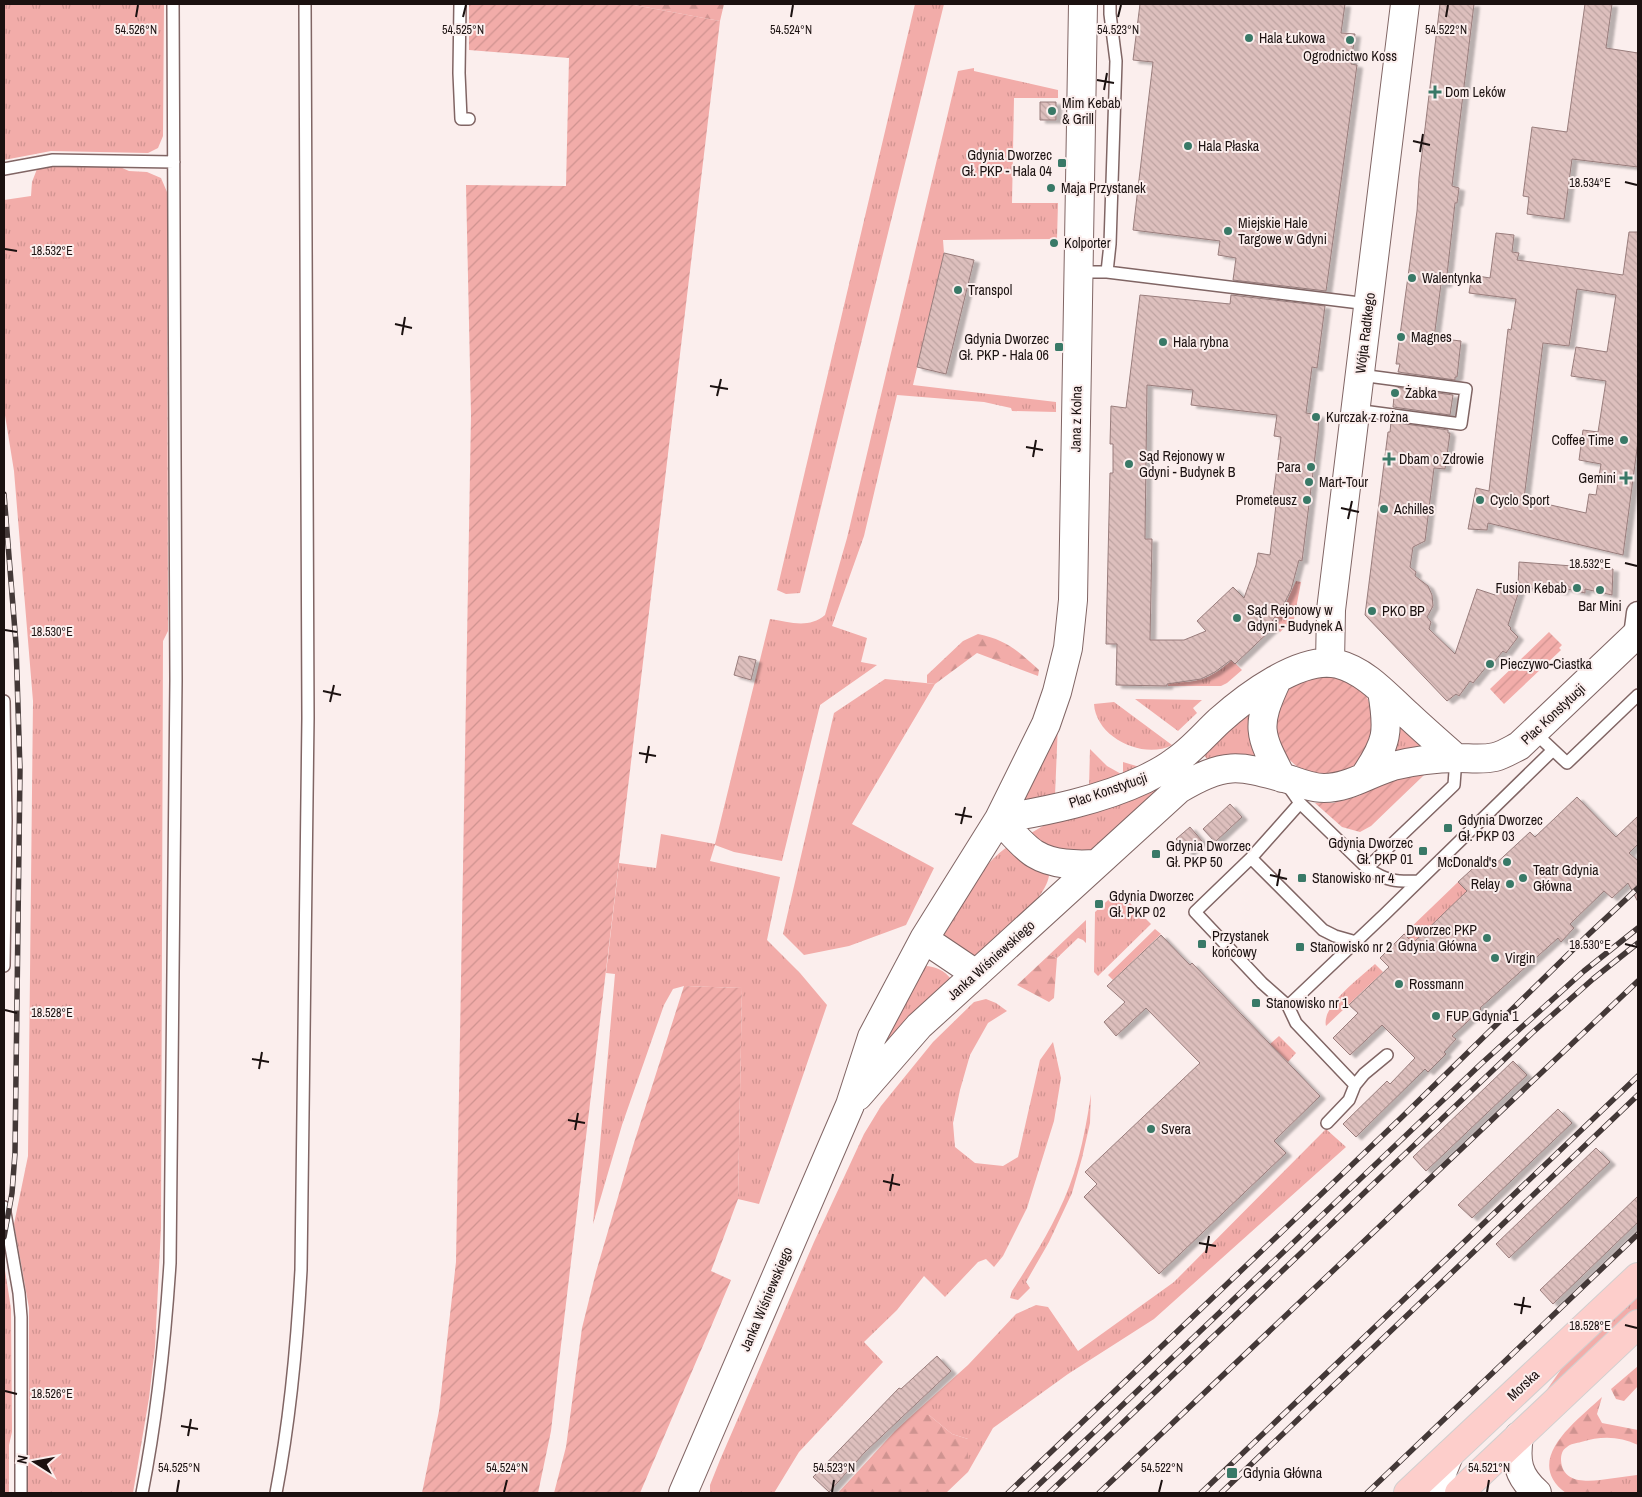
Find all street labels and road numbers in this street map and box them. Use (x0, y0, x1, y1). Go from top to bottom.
street label: Wójta Radtkego (1351, 291, 1379, 375)
street label: Jana z Kolna (1066, 385, 1086, 452)
street label: Plac Konstytucji (1517, 680, 1589, 748)
street label: Plac Konstytucji (1066, 768, 1150, 812)
street label: Janka Wiśniewskiego (943, 916, 1039, 1004)
street label: Janka Wiśniewskiego (736, 1244, 796, 1354)
street label: Morska (1503, 1365, 1543, 1404)

